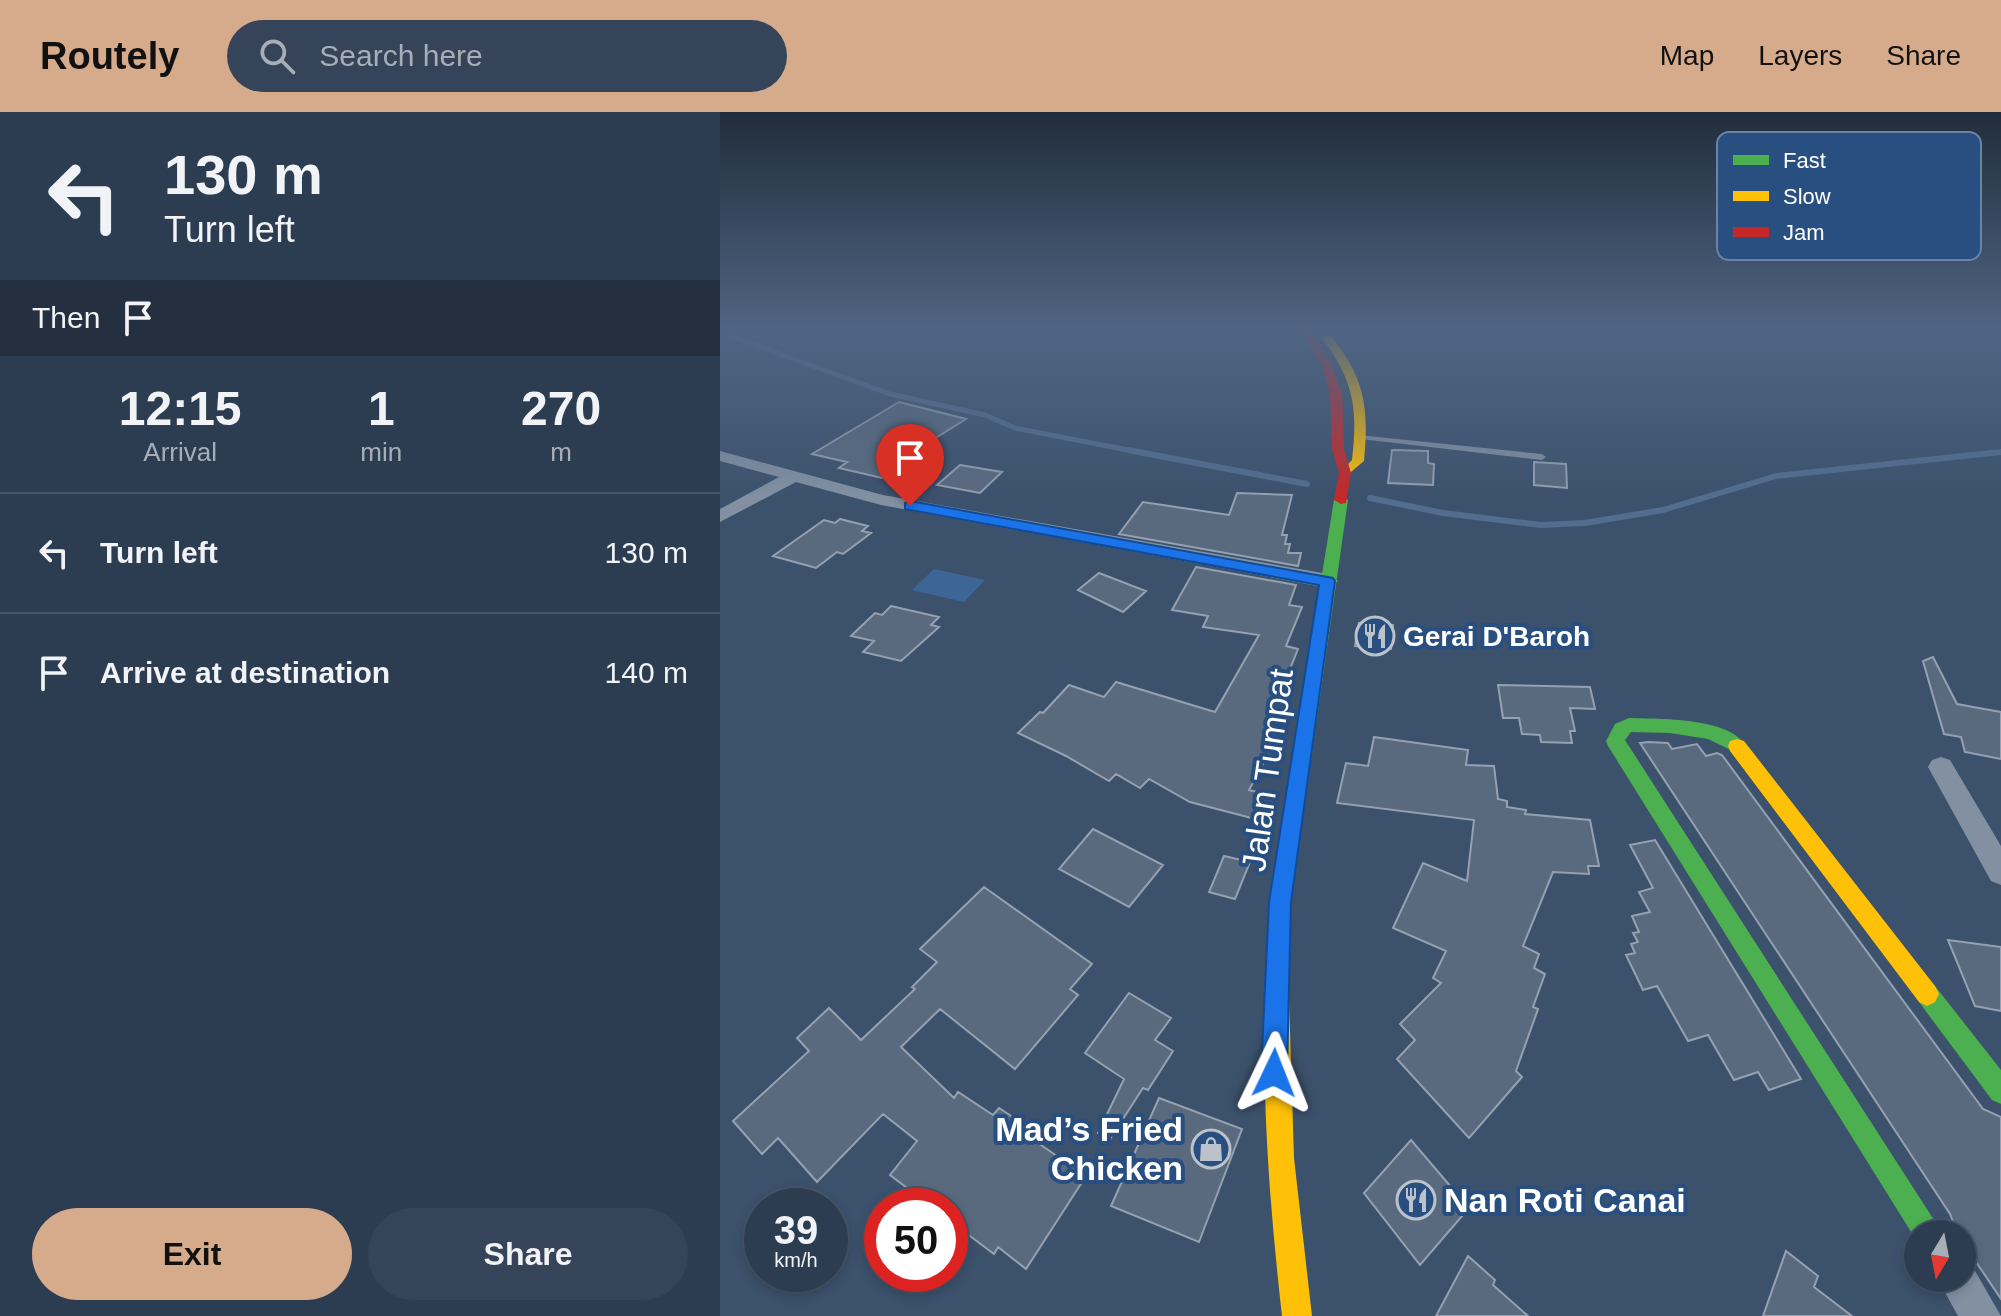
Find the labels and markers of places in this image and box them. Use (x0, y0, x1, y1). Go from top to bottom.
pin (876, 424, 944, 506)
restaurant icon: Gerai D'Baroh (1354, 615, 1396, 657)
place label: Gerai D'Baroh (1403, 621, 1590, 652)
place label: Mad’s Fried Chicken (995, 1110, 1183, 1187)
shop icon: Mad’s Fried Chicken (1190, 1128, 1232, 1170)
restaurant icon: Nan Roti Canai (1395, 1179, 1437, 1221)
place label: Nan Roti Canai (1444, 1181, 1686, 1219)

